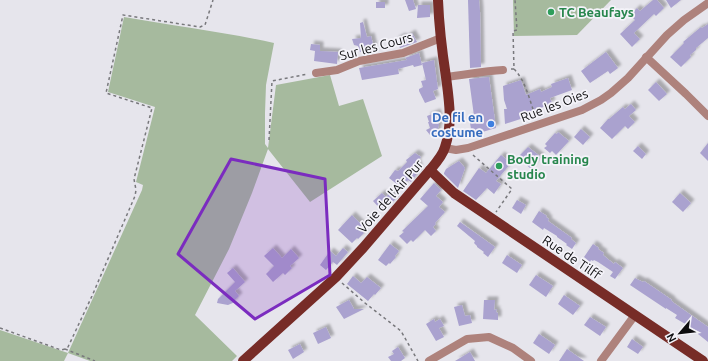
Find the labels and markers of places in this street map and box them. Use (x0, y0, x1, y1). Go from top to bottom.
place label: TC Beaufays (559, 5, 634, 19)
marker: TC Beaufays (546, 7, 556, 17)
place label: De fil en costume (431, 110, 483, 139)
marker: De fil en costume (486, 119, 496, 129)
place label: Body training studio (507, 152, 589, 181)
marker: Body training studio (494, 161, 504, 171)

